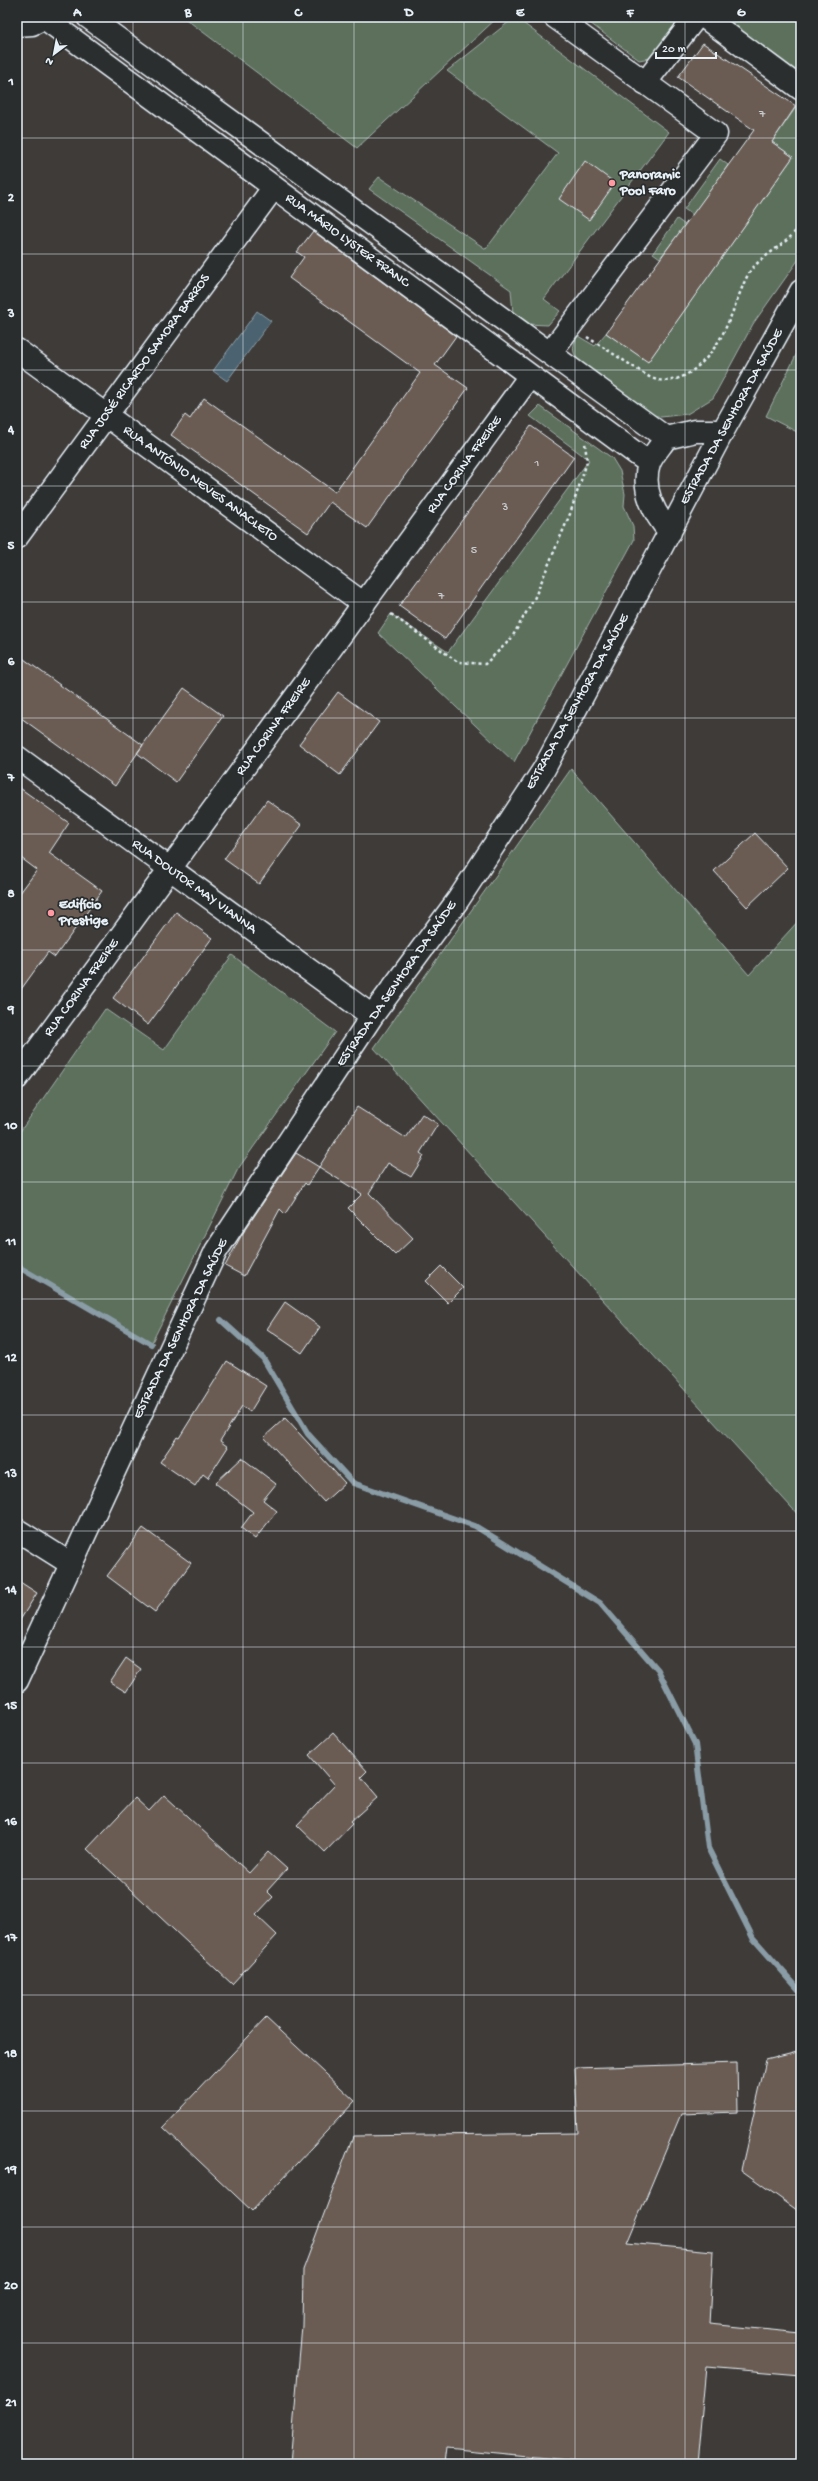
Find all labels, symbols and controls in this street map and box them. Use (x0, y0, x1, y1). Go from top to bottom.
text: A (72, 6, 82, 21)
text: B (184, 6, 193, 21)
text: C (293, 6, 303, 21)
text: D (404, 6, 414, 21)
text: E (516, 6, 525, 21)
text: F (626, 6, 635, 21)
text: G (737, 6, 746, 21)
north arrow (34, 34, 74, 74)
scale bar (656, 34, 716, 60)
text: 20 m (662, 43, 687, 57)
text: N (44, 54, 56, 68)
text: 1 (7, 75, 14, 90)
house number: 7 (758, 108, 766, 122)
place label: Panoramic Pool Faro (619, 167, 681, 200)
marker: Panoramic Pool Faro (607, 178, 617, 188)
street label: RUA MÁRIO LYSTER FRANC (281, 190, 414, 293)
text: 2 (8, 191, 15, 206)
street label: RUA JOSÉ RICARDO SAMORA BARROS (76, 270, 215, 453)
text: 3 (7, 307, 15, 322)
street label: ESTRADA DA SENHORA DA SAÚDE (676, 325, 788, 508)
street label: RUA CORINA FREIRE (424, 412, 507, 517)
street label: RUA ANTÓNIO NEVES ANACLETO (119, 422, 281, 546)
text: 4 (7, 423, 15, 438)
house number: 1 (534, 457, 540, 471)
house number: 3 (501, 501, 508, 515)
text: 5 (8, 539, 15, 554)
house number: 5 (471, 544, 477, 558)
house number: 7 (437, 590, 445, 604)
street label: ESTRADA DA SENHORA DA SAÚDE (522, 610, 634, 793)
text: 6 (8, 655, 15, 670)
street label: RUA CORINA FREIRE (233, 674, 316, 779)
text: 7 (7, 771, 16, 786)
street label: RUA DOUTOR MAY VIANNA (128, 836, 261, 939)
text: 8 (7, 887, 15, 902)
place label: Edifício Prestige (58, 897, 109, 930)
street label: ESTRADA DA SENHORA DA SAÚDE (333, 897, 462, 1070)
marker: Edifício Prestige (46, 908, 56, 918)
street label: RUA CORINA FREIRE (41, 935, 124, 1040)
text: 9 (7, 1003, 15, 1018)
text: 10 (4, 1119, 18, 1134)
text: 11 (5, 1235, 16, 1250)
street label: ESTRADA DA SENHORA DA SAÚDE (130, 1235, 233, 1422)
text: 12 (4, 1351, 17, 1366)
text: 13 (4, 1467, 17, 1482)
text: 14 (4, 1583, 18, 1598)
text: 15 (4, 1699, 17, 1714)
text: 16 (4, 1815, 17, 1830)
text: 17 (4, 1931, 18, 1946)
text: 18 (4, 2047, 17, 2062)
text: 19 (4, 2163, 17, 2178)
text: 20 (4, 2279, 18, 2294)
text: 21 (5, 2396, 17, 2411)

